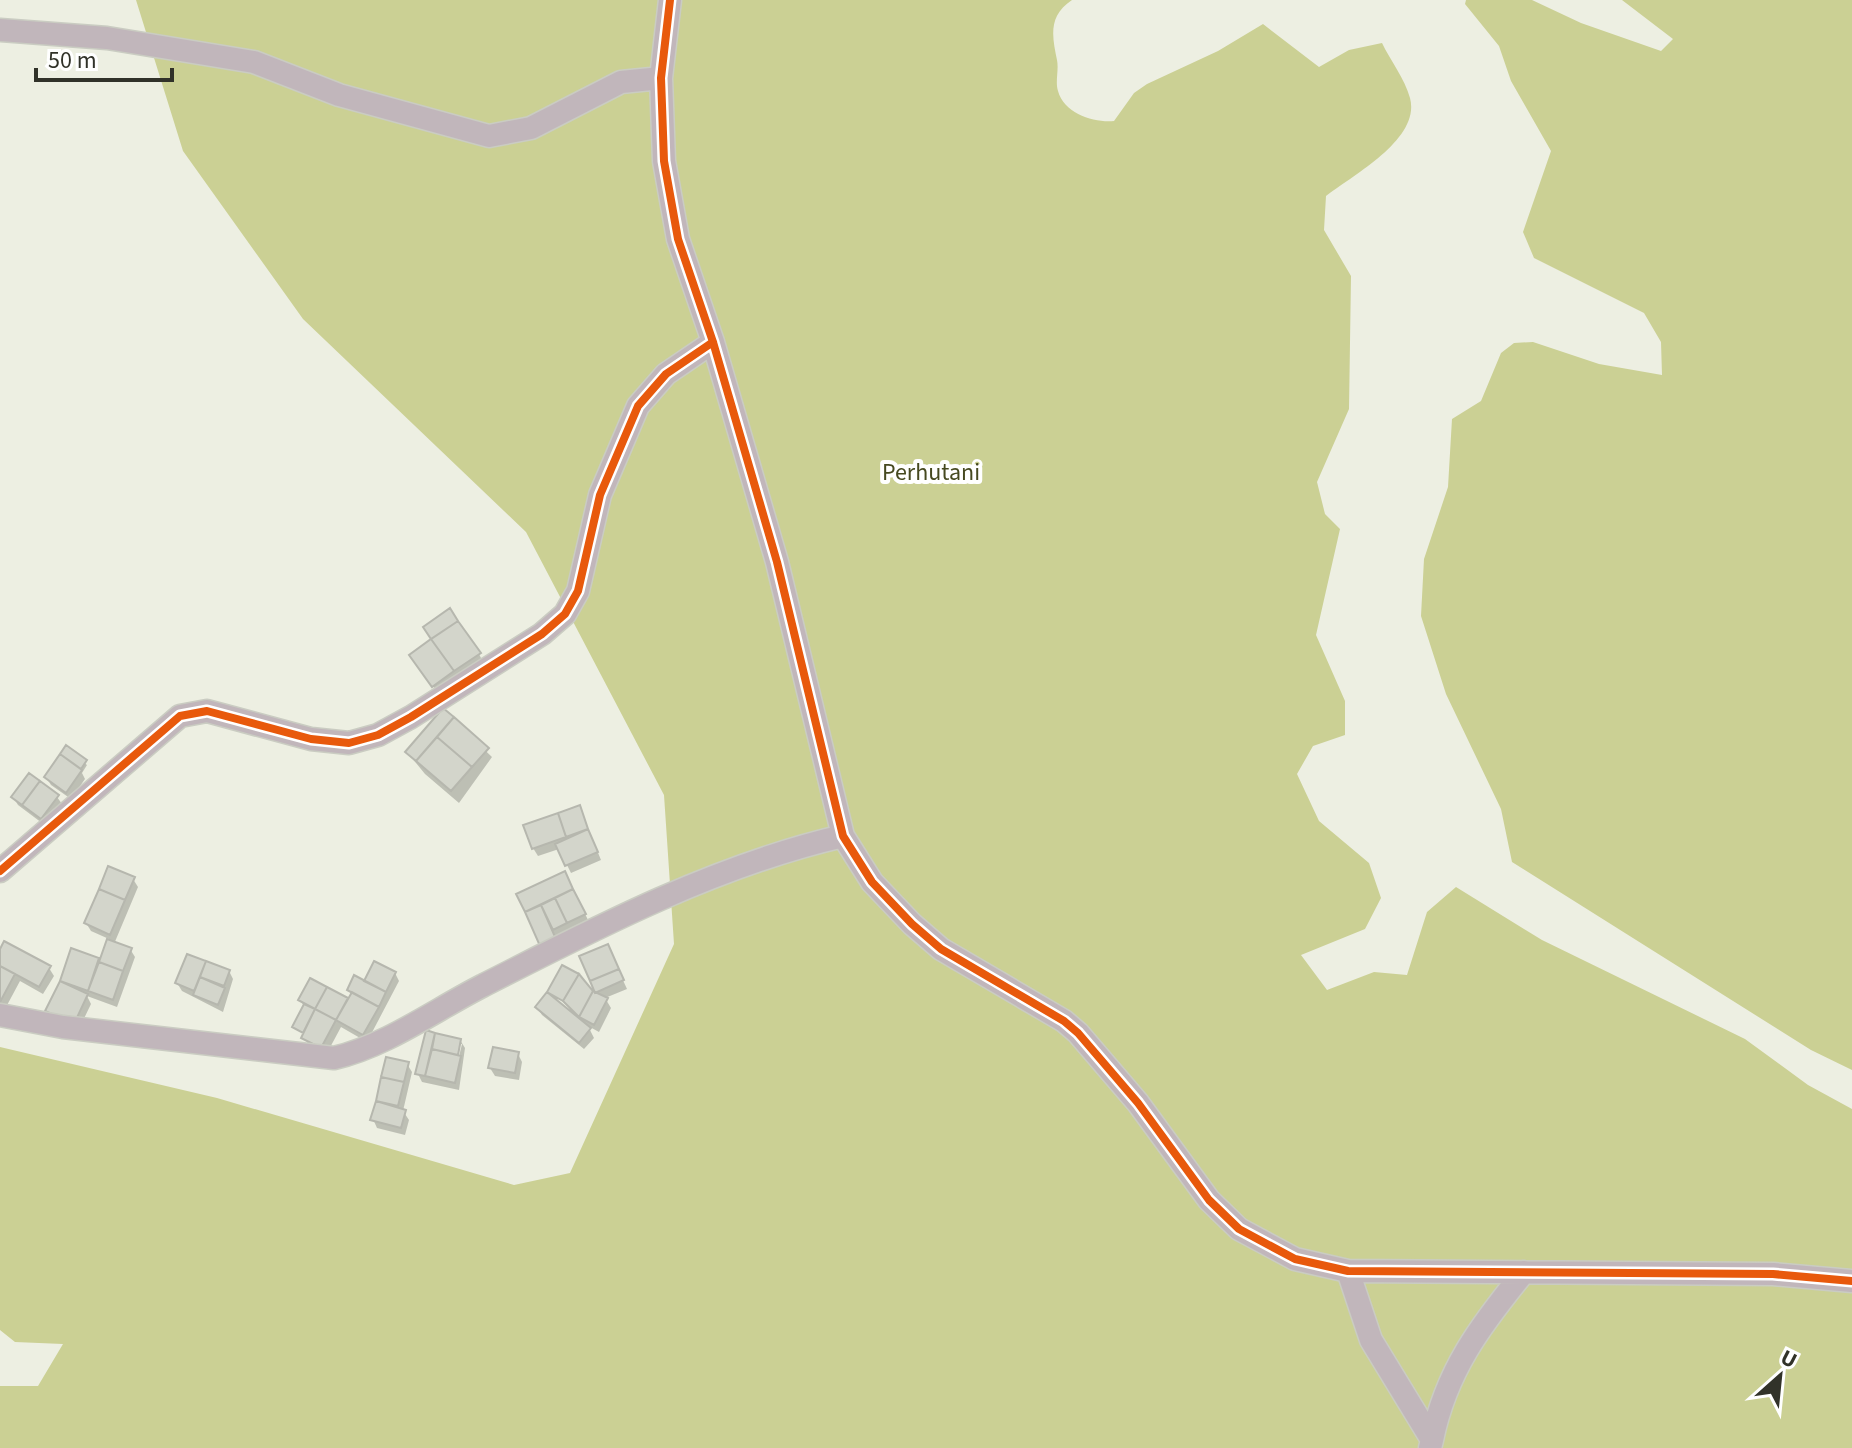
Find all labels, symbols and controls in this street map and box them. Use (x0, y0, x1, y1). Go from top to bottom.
scale bar (36, 32, 172, 82)
text: 50 m (48, 43, 97, 78)
park label: Perhutani (882, 455, 980, 490)
north arrow (1740, 1336, 1820, 1416)
text: U (1775, 1341, 1802, 1377)

